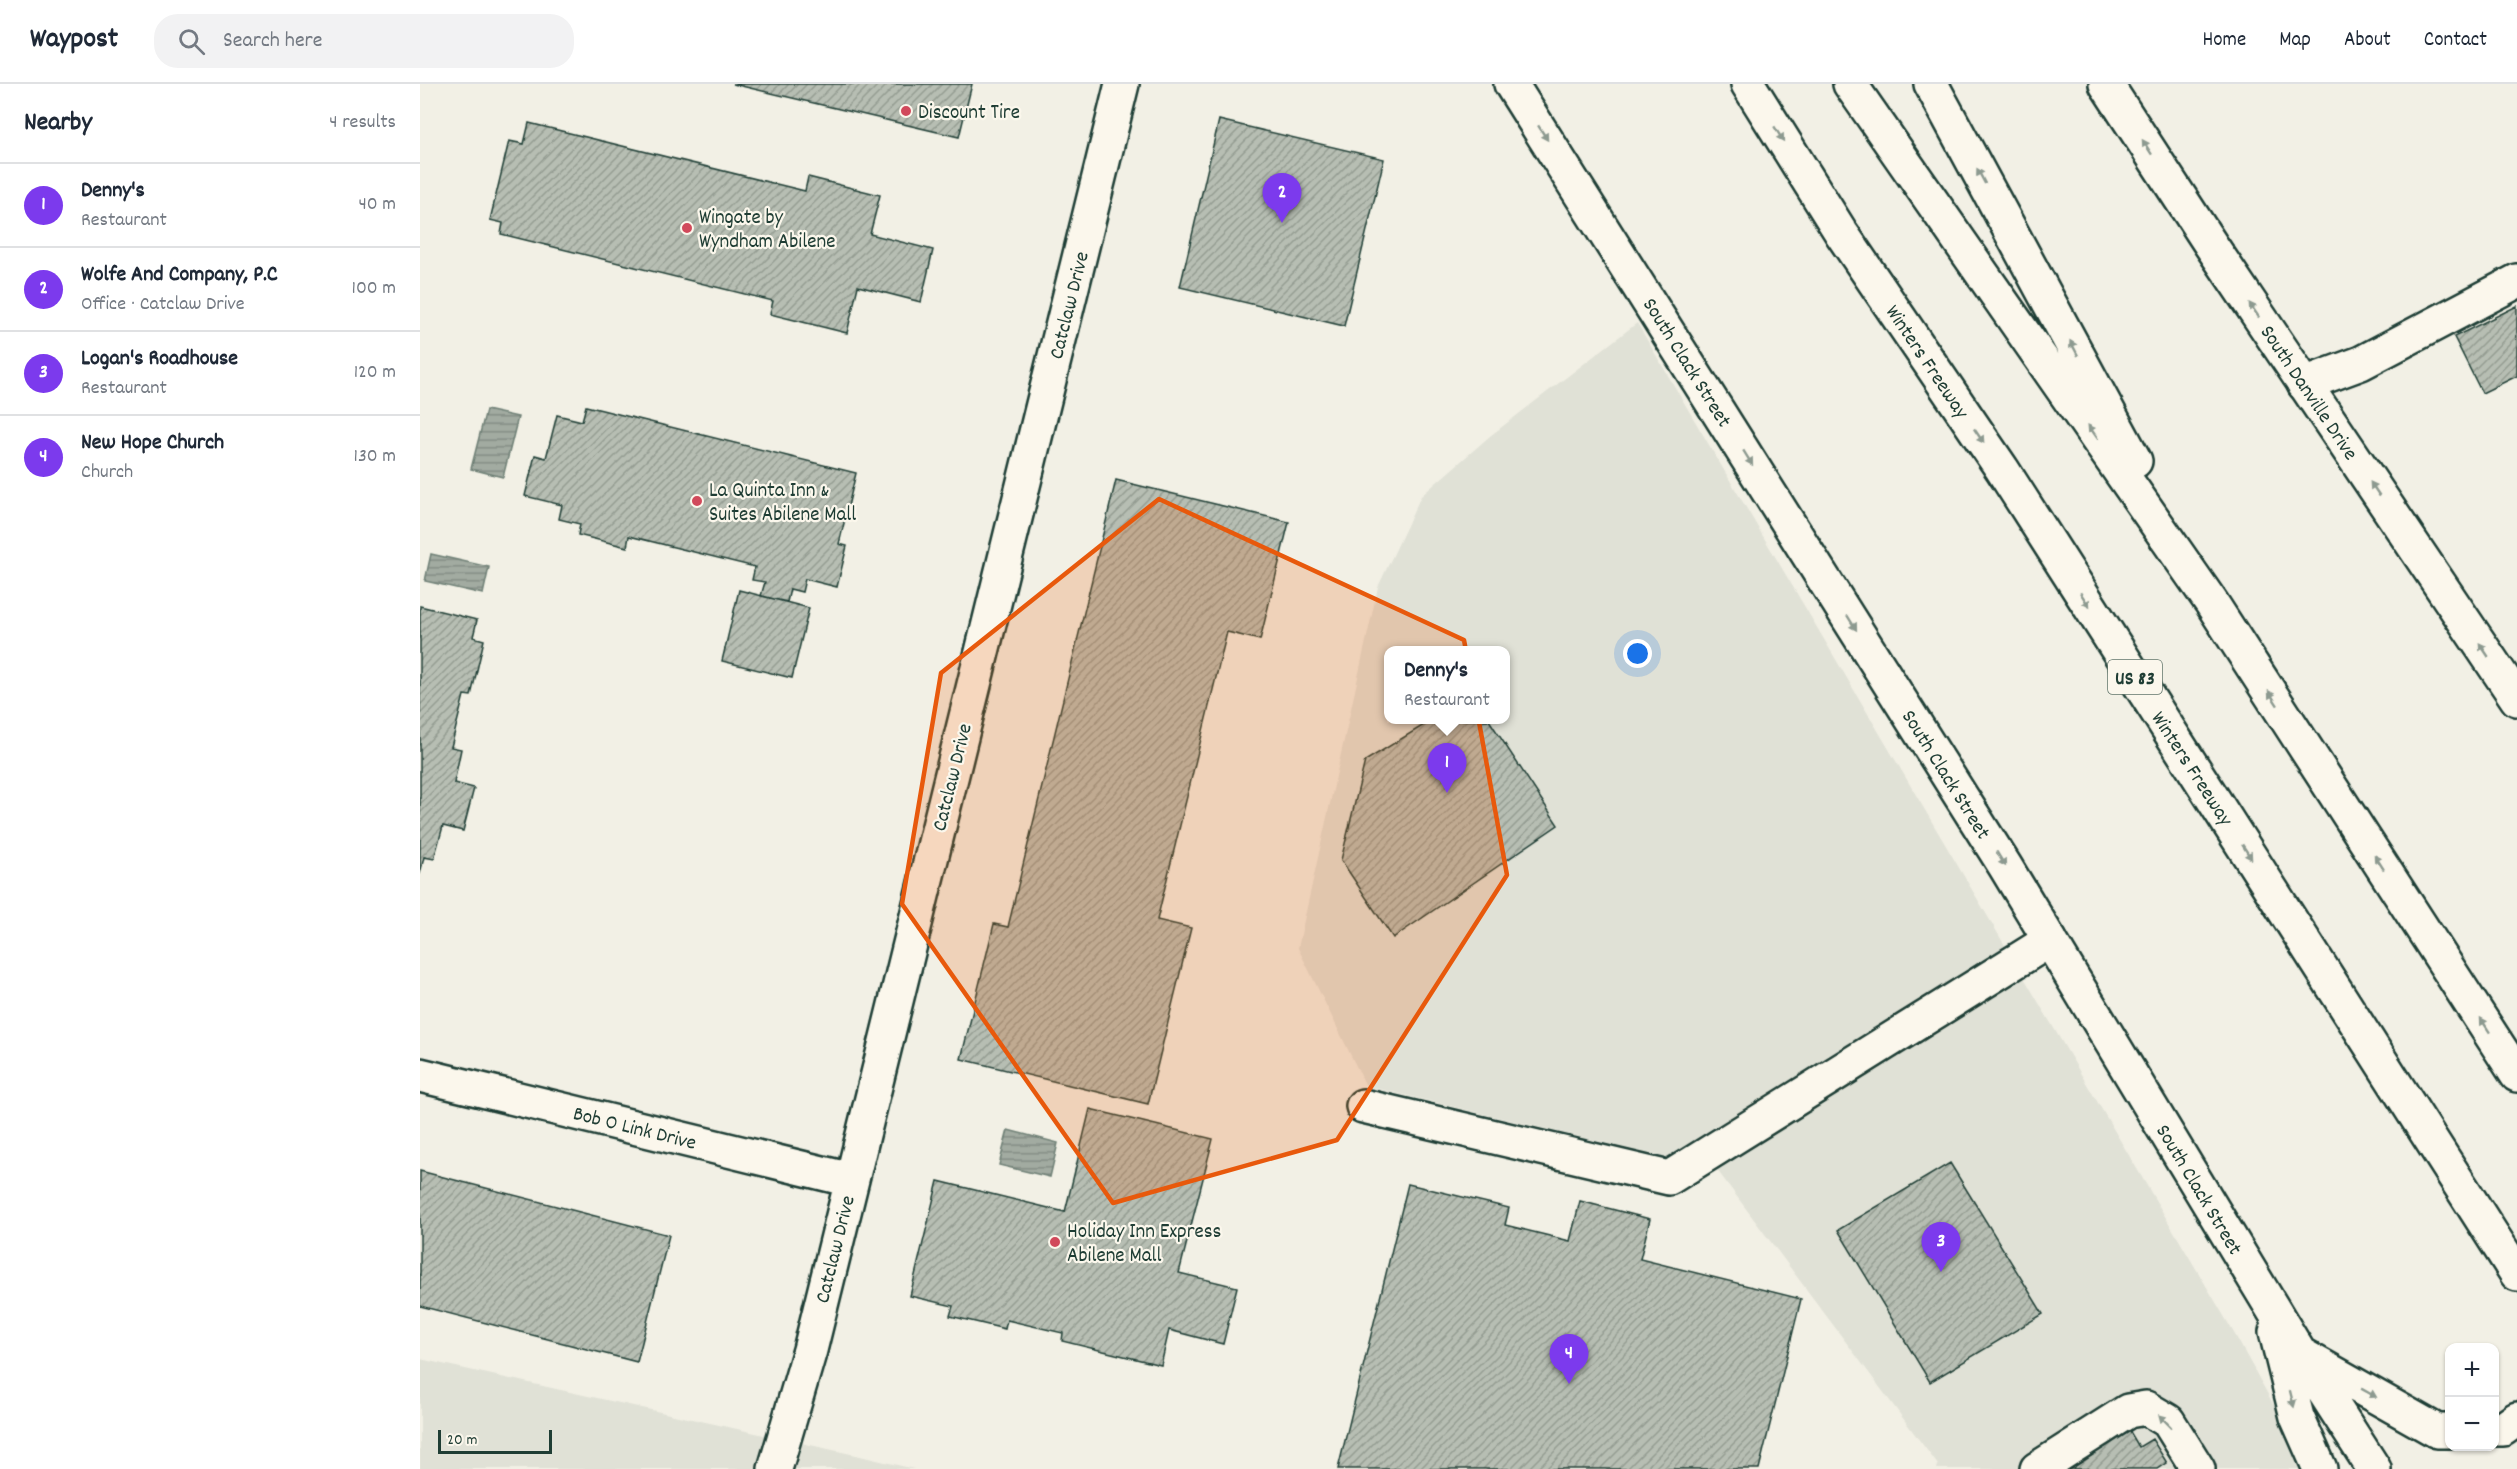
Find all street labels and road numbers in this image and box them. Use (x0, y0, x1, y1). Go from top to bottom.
street label: Catclaw Drive (1043, 249, 1099, 363)
street label: South Clack Street (1634, 293, 1738, 434)
street label: Winters Freeway (1876, 300, 1975, 426)
street label: South Danville Drive (2251, 320, 2364, 467)
road number: US 83 (2108, 660, 2162, 694)
street label: South Clack Street (1893, 705, 1997, 846)
street label: Winters Freeway (2142, 706, 2239, 833)
street label: Catclaw Drive (926, 721, 982, 835)
street label: Bob O Link Drive (569, 1100, 699, 1160)
street label: South Clack Street (2146, 1119, 2249, 1262)
street label: Catclaw Drive (809, 1193, 865, 1307)

